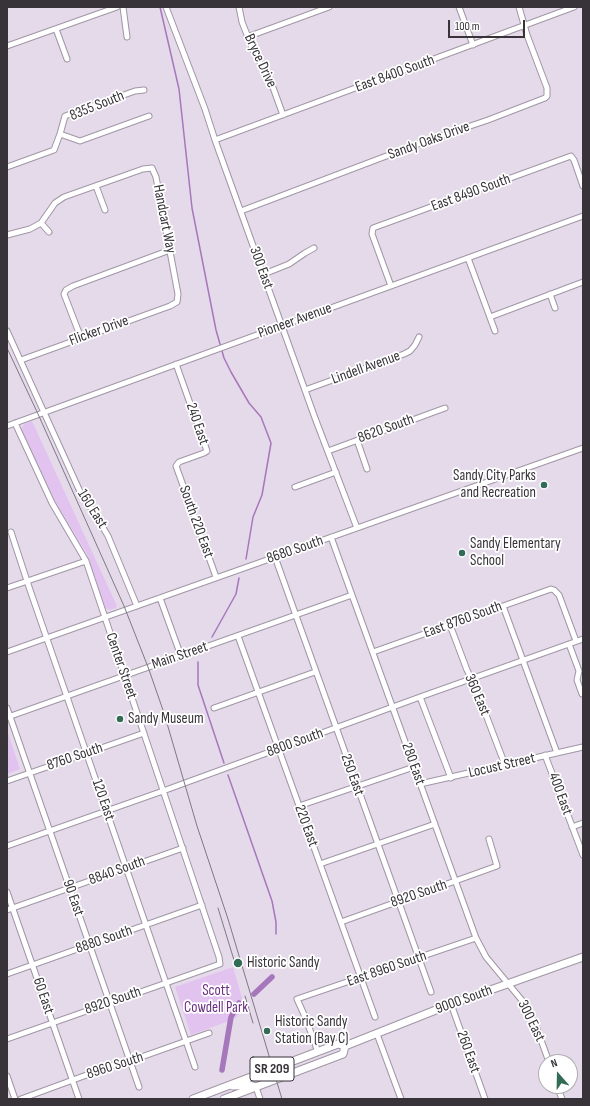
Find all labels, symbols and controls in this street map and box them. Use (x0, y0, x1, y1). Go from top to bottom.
scale bar (450, 12, 527, 38)
text: 100 m (455, 19, 480, 34)
street label: Bryce Drive (240, 31, 280, 91)
street label: East 8400 South (353, 51, 437, 97)
street label: 8355 South (67, 87, 127, 125)
street label: Sandy Oaks Drive (386, 118, 472, 164)
street label: East 8490 South (429, 170, 513, 216)
street label: Handcart Way (148, 183, 180, 255)
street label: 300 East (245, 244, 277, 292)
street label: Pioneer Avenue (256, 299, 334, 343)
street label: Flicker Drive (67, 312, 131, 350)
street label: Lindell Avenue (329, 347, 403, 389)
street label: 240 East (181, 401, 213, 447)
street label: 8620 South (355, 411, 417, 447)
place label: Sandy City Parks and Recreation (453, 467, 536, 502)
marker: Sandy City Parks and Recreation (539, 480, 549, 490)
street label: South 220 East (175, 483, 217, 561)
street label: 160 East (73, 486, 111, 532)
street label: 8680 South (264, 532, 326, 568)
place label: Sandy Elementary School (470, 535, 561, 570)
marker: Sandy Elementary School (457, 548, 467, 558)
street label: East 8760 South (421, 597, 505, 643)
street label: Center Street (101, 631, 141, 701)
street label: Main Street (150, 638, 210, 674)
street label: 360 East (460, 671, 494, 719)
place label: Sandy Museum (128, 710, 204, 728)
marker: Sandy Museum (115, 714, 125, 724)
street label: 8800 South (264, 724, 326, 762)
street label: 8760 South (45, 739, 105, 775)
street label: 280 East (397, 740, 429, 788)
street label: Locust Street (467, 750, 537, 782)
street label: 250 East (336, 752, 368, 798)
street label: 400 East (544, 770, 576, 818)
street label: 120 East (88, 777, 118, 823)
street label: 220 East (290, 803, 322, 849)
street label: 8840 South (86, 853, 148, 889)
street label: 8920 South (388, 876, 450, 912)
street label: 90 East (58, 877, 88, 919)
street label: 8880 South (73, 922, 135, 958)
street label: East 8960 South (345, 947, 429, 991)
place label: Historic Sandy (247, 954, 320, 972)
marker: Historic Sandy (232, 957, 244, 969)
street label: 60 East (28, 975, 58, 1017)
street label: 9000 South (433, 981, 495, 1019)
park label: Scott Cowdell Park (184, 982, 248, 1017)
street label: 8920 South (82, 983, 144, 1019)
street label: 300 East (513, 997, 549, 1045)
place label: Historic Sandy Station (Bay C) (275, 1013, 348, 1048)
marker: Historic Sandy Station (Bay C) (262, 1026, 272, 1036)
street label: 260 East (452, 1028, 484, 1076)
street label: 8960 South (84, 1048, 146, 1084)
north arrow (538, 1054, 578, 1094)
text: N (549, 1056, 559, 1070)
road number: SR 209 (250, 1057, 294, 1081)

